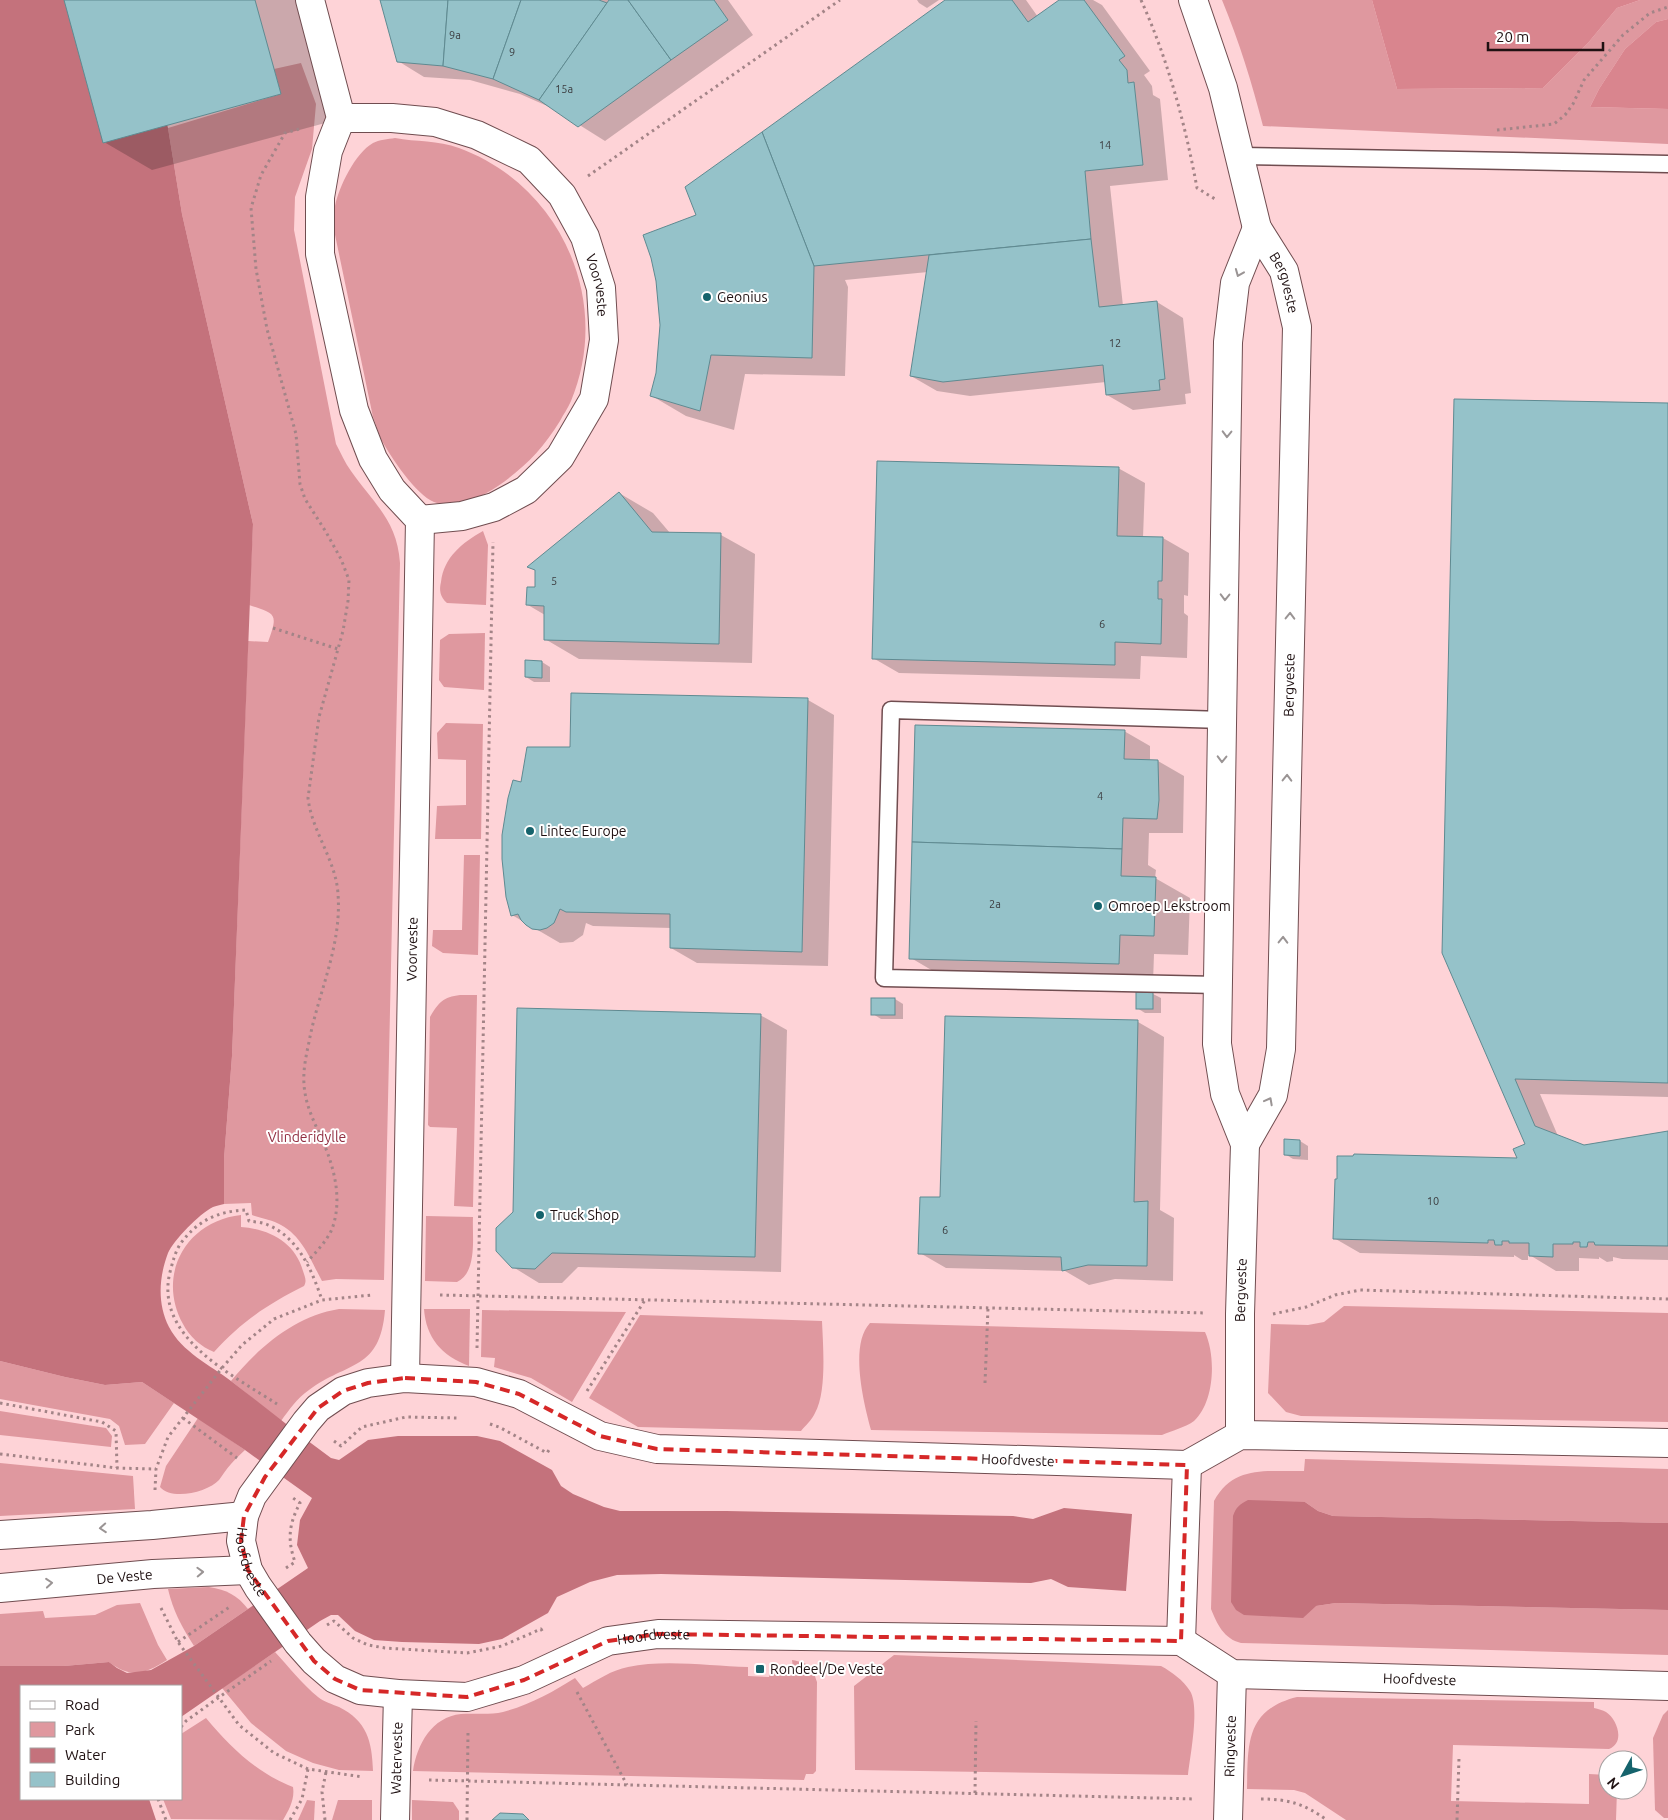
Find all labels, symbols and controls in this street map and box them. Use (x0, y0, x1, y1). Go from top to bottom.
scale bar (1488, 20, 1603, 52)
text: 20 m (1496, 28, 1529, 45)
house number: 9a (449, 29, 461, 41)
house number: 9 (509, 46, 515, 58)
house number: 15a (555, 83, 573, 95)
house number: 14 (1099, 139, 1111, 151)
street label: Bergveste (1266, 249, 1302, 315)
street label: Voorveste (583, 252, 611, 317)
one-way arrow (1235, 268, 1245, 277)
place label: Geonius (717, 289, 768, 305)
marker: Geonius (701, 291, 713, 303)
house number: 12 (1109, 337, 1121, 349)
one-way arrow (1222, 430, 1232, 438)
house number: 5 (551, 575, 557, 587)
one-way arrow (1219, 593, 1230, 601)
one-way arrow (1285, 611, 1295, 619)
house number: 6 (1099, 618, 1105, 630)
street label: Bergveste (1280, 653, 1298, 717)
one-way arrow (1217, 756, 1227, 763)
one-way arrow (1282, 774, 1292, 782)
house number: 4 (1097, 790, 1103, 802)
place label: Lintec Europe (540, 823, 627, 839)
marker: Lintec Europe (524, 825, 536, 837)
house number: 2a (989, 898, 1001, 910)
place label: Omroep Lekstroom (1108, 898, 1231, 914)
marker: Omroep Lekstroom (1092, 900, 1104, 912)
street label: Voorveste (403, 917, 421, 981)
one-way arrow (1278, 936, 1288, 944)
one-way arrow (1262, 1097, 1272, 1106)
park label: Vlinderidylle (268, 1129, 346, 1145)
house number: 10 (1427, 1195, 1439, 1207)
place label: Truck Shop (550, 1207, 619, 1223)
marker: Truck Shop (534, 1209, 546, 1221)
house number: 6 (942, 1224, 948, 1236)
street label: Bergveste (1232, 1258, 1250, 1322)
street label: Hoofdveste (981, 1451, 1055, 1469)
one-way arrow (99, 1523, 107, 1534)
street label: Hoofdveste (233, 1526, 270, 1600)
street label: De Veste (96, 1566, 153, 1587)
one-way arrow (197, 1566, 205, 1577)
one-way arrow (45, 1578, 53, 1589)
street label: Hoofdveste (616, 1626, 690, 1648)
place label: Rondeel/De Veste (770, 1661, 884, 1677)
marker: Rondeel/De Veste (754, 1663, 766, 1675)
street label: Hoofdveste (1383, 1670, 1457, 1688)
legend (20, 1685, 182, 1800)
text: Road (65, 1696, 100, 1713)
street label: Ringveste (1221, 1715, 1239, 1777)
text: Park (65, 1721, 95, 1738)
street label: Waterveste (388, 1722, 405, 1794)
text: Water (65, 1746, 106, 1763)
north arrow (1598, 1750, 1648, 1800)
text: Building (65, 1771, 120, 1788)
text: N (1604, 1774, 1623, 1793)

